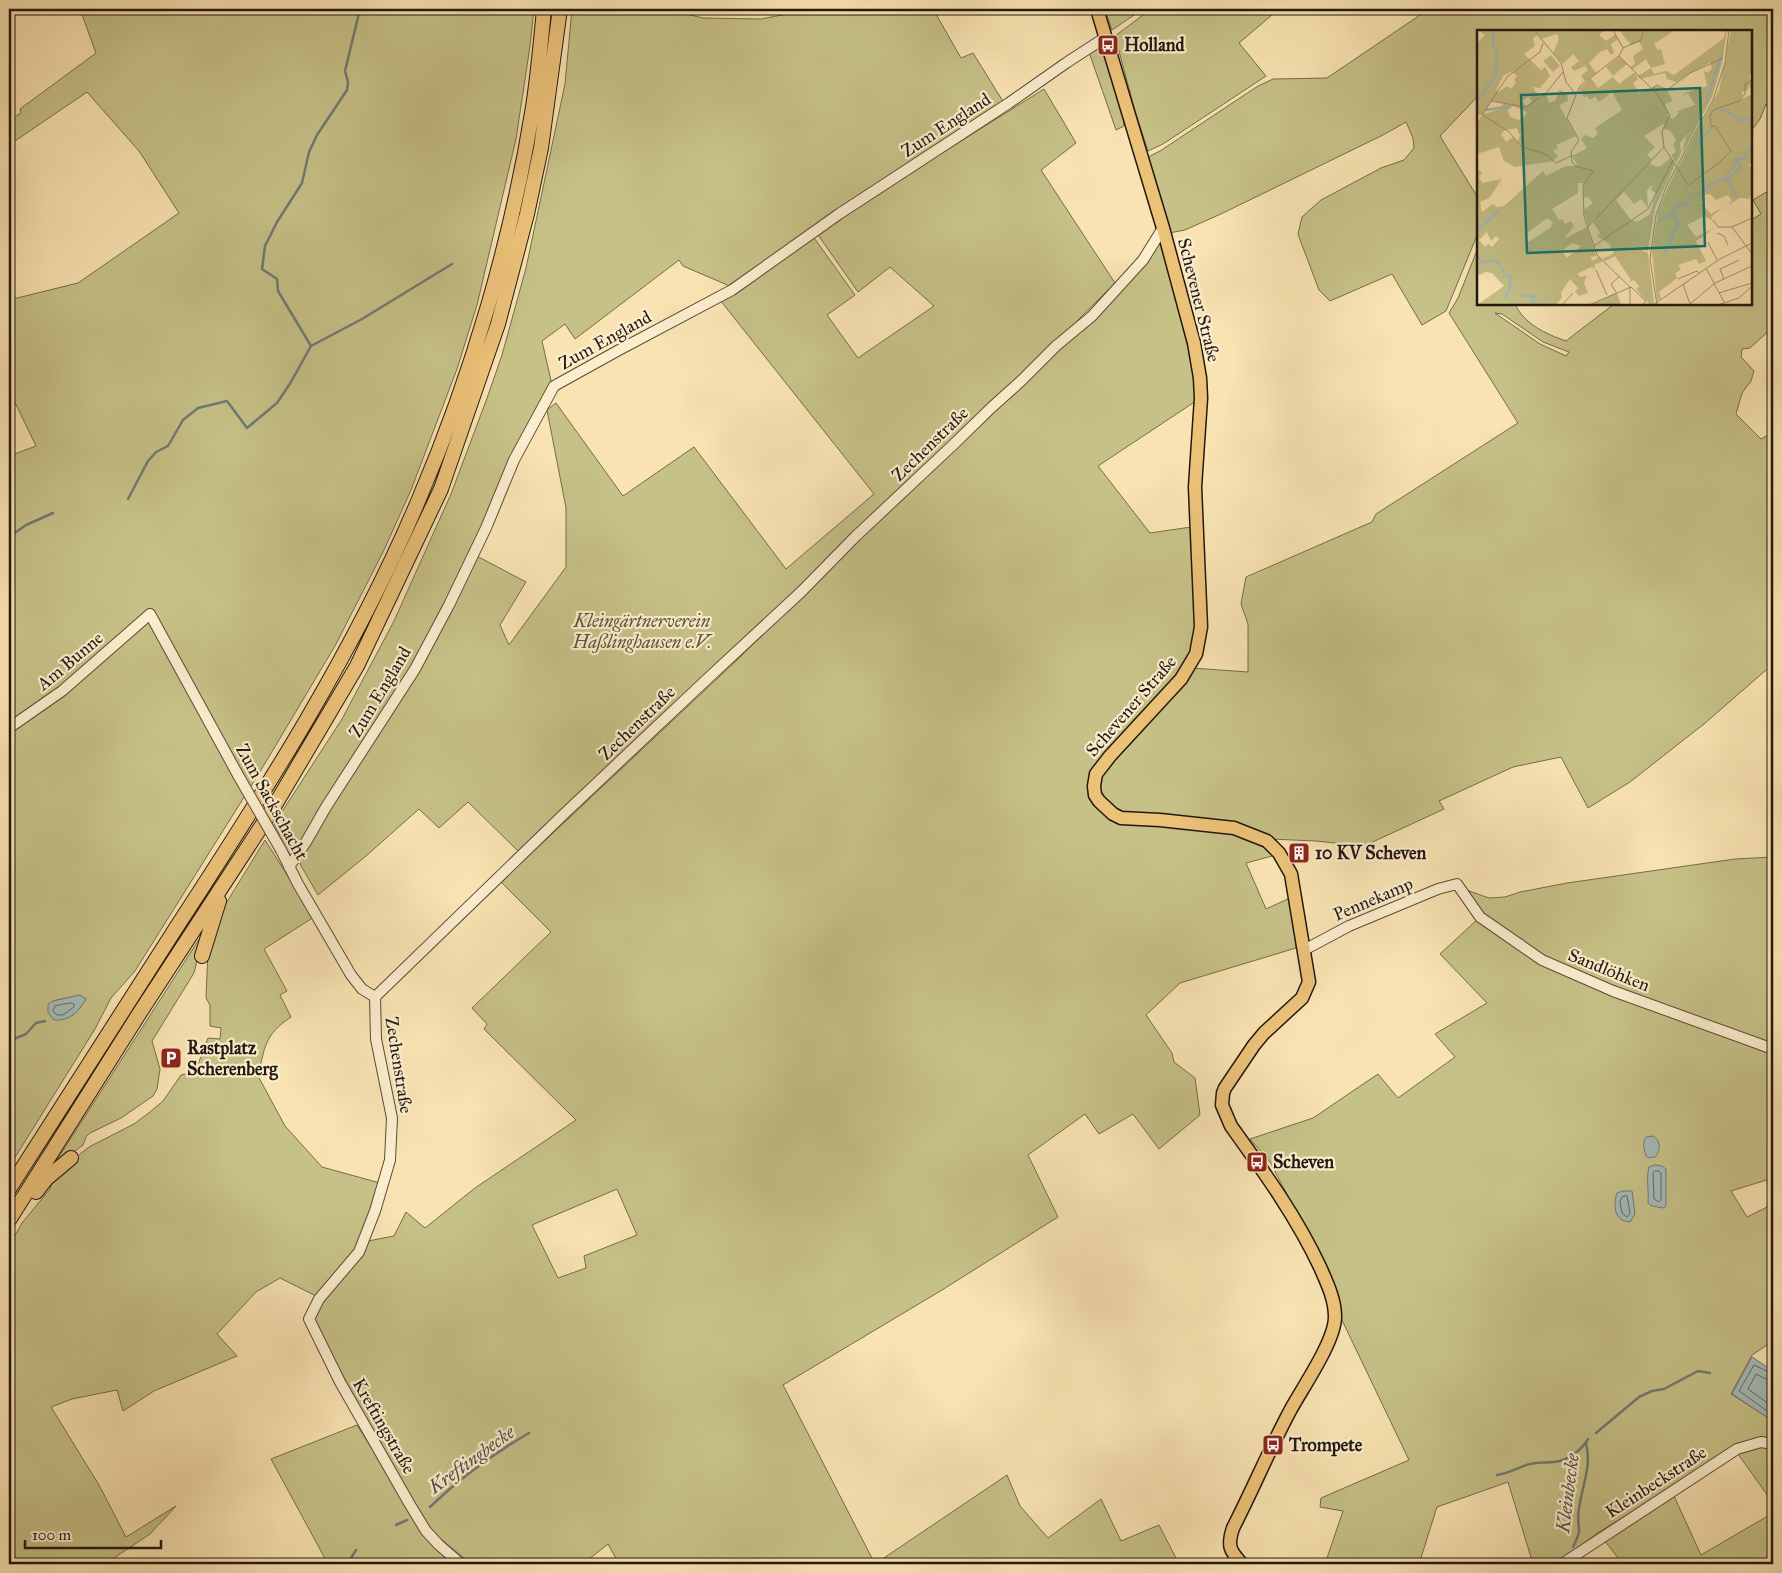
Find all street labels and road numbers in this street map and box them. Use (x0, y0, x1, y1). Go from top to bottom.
street label: Zum England (897, 88, 995, 163)
street label: Schevener Straße (1173, 236, 1225, 364)
street label: Zum England (555, 306, 655, 375)
street label: Zechenstraße (887, 402, 973, 486)
street label: Am Bunne (32, 627, 108, 696)
street label: Zum England (344, 643, 417, 742)
street label: Schevener Straße (1081, 651, 1181, 761)
street label: Zechenstraße (594, 681, 680, 765)
street label: Zum Sackschacht (231, 740, 313, 864)
street label: Pennekamp (1330, 872, 1416, 926)
street label: Sandlöhken (1565, 944, 1653, 996)
street label: Zechenstraße (380, 1015, 418, 1115)
street label: Kreftingstraße (347, 1374, 420, 1478)
street label: Kleinbeckstraße (1601, 1441, 1711, 1523)

